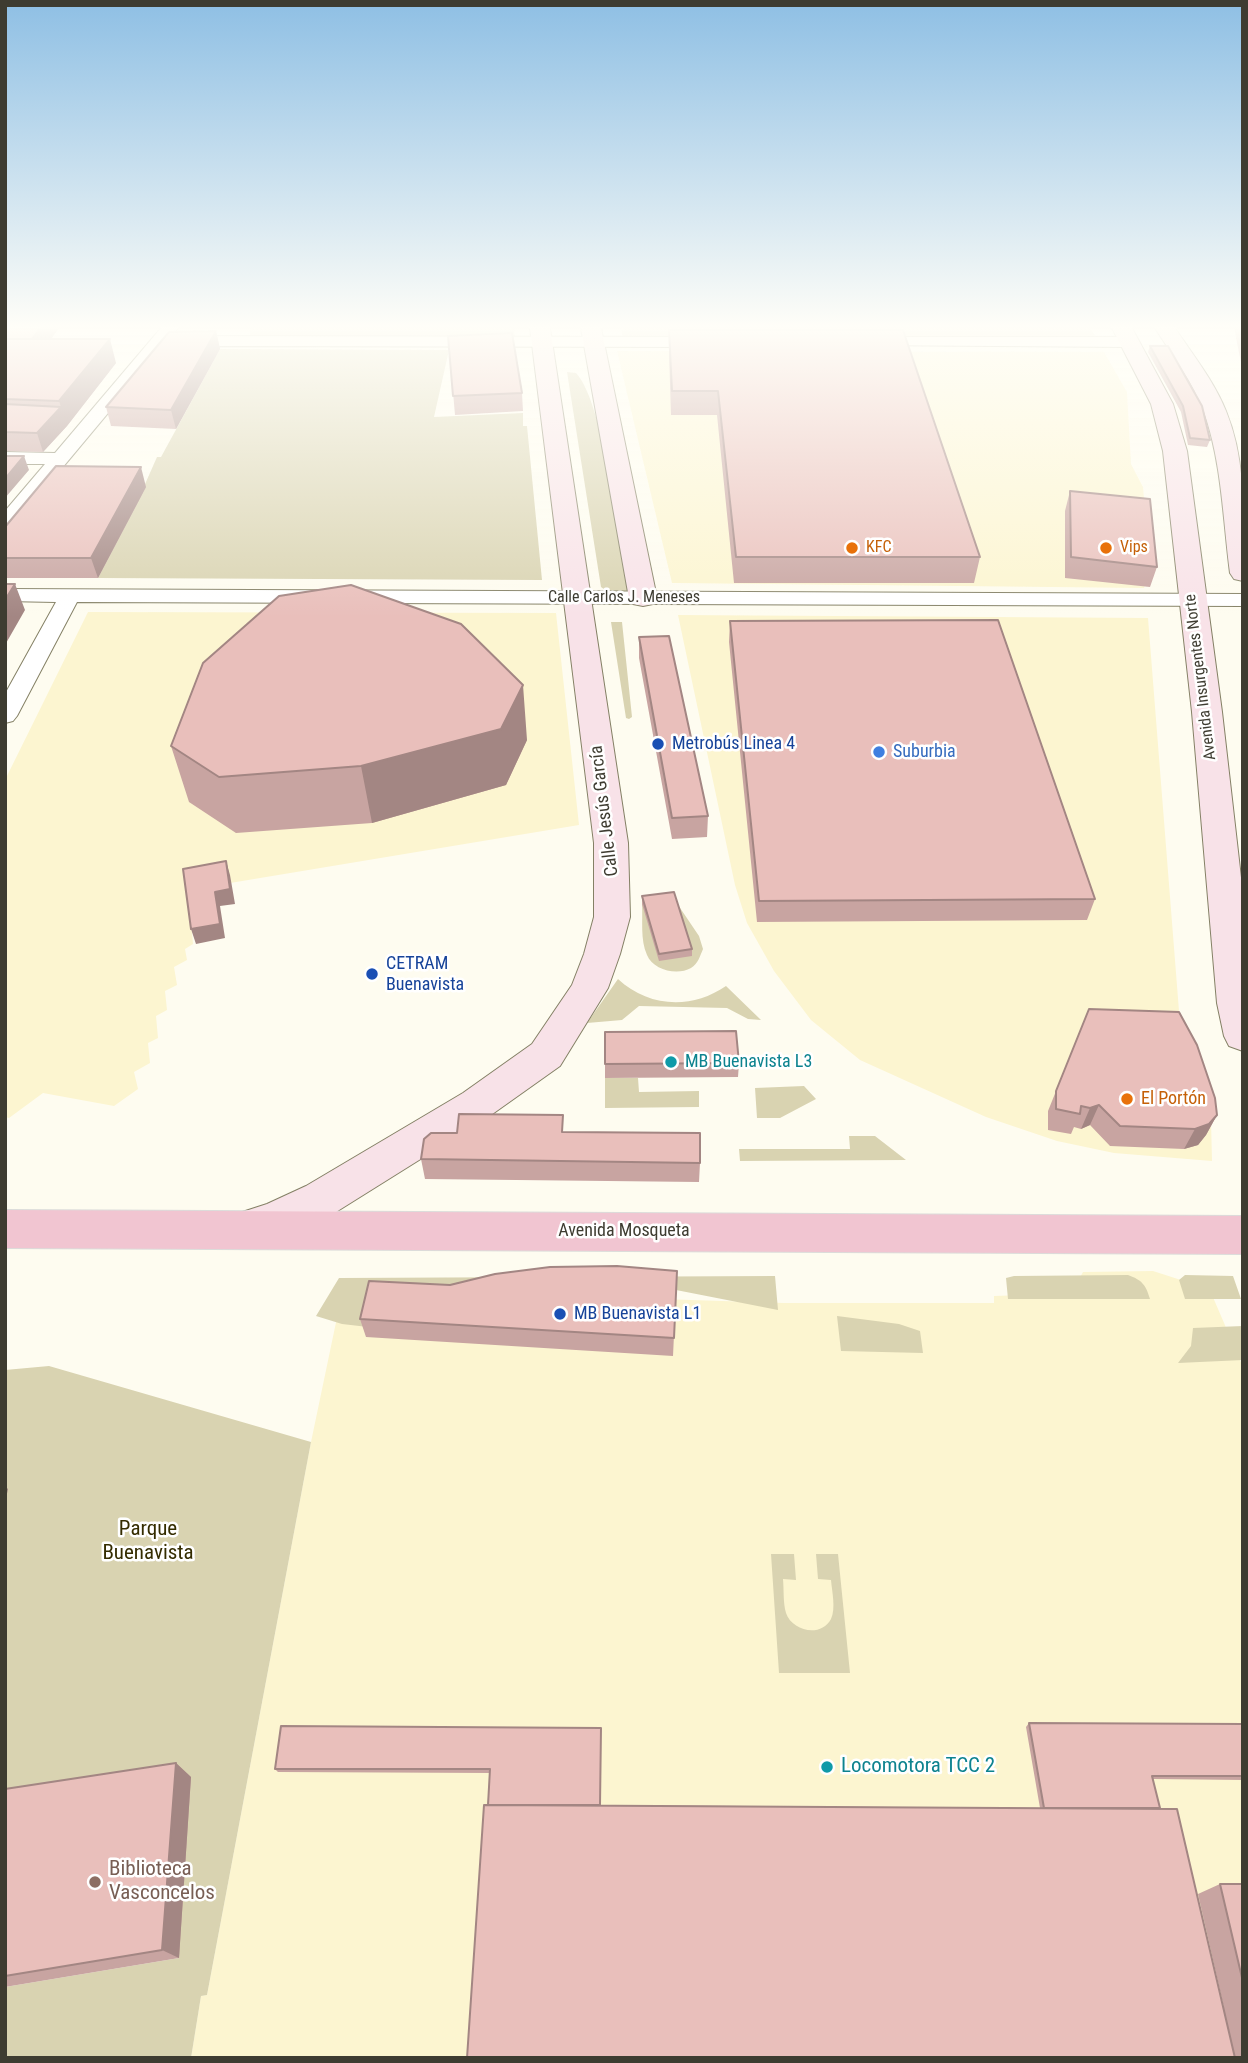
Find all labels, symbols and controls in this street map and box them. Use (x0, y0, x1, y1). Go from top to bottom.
place label: KFC (866, 538, 891, 558)
place label: Vips (1120, 538, 1148, 558)
marker: KFC (844, 540, 860, 556)
marker: Vips (1098, 540, 1114, 556)
street label: Calle Carlos J. Meneses (548, 588, 700, 608)
street label: Avenida Insurgentes Norte (1181, 593, 1221, 761)
place label: Metrobús Linea 4 (672, 733, 795, 755)
marker: Metrobús Linea 4 (650, 736, 666, 752)
place label: Suburbia (893, 741, 956, 763)
street label: Calle Jesús García (586, 744, 624, 878)
marker: Suburbia (871, 744, 887, 760)
place label: CETRAM Buenavista (386, 953, 464, 996)
marker: CETRAM Buenavista (364, 966, 380, 982)
place label: MB Buenavista L3 (685, 1051, 812, 1073)
marker: MB Buenavista L3 (663, 1054, 679, 1070)
place label: El Portón (1141, 1088, 1206, 1110)
marker: El Portón (1119, 1091, 1135, 1107)
street label: Avenida Mosqueta (558, 1220, 690, 1242)
place label: MB Buenavista L1 (574, 1303, 701, 1325)
marker: MB Buenavista L1 (552, 1306, 568, 1322)
park label: Parque Buenavista (102, 1517, 194, 1567)
place label: Locomotora TCC 2 (841, 1754, 995, 1780)
marker: Locomotora TCC 2 (819, 1759, 835, 1775)
place label: Biblioteca Vasconcelos (109, 1857, 215, 1907)
marker: Biblioteca Vasconcelos (87, 1874, 103, 1890)

